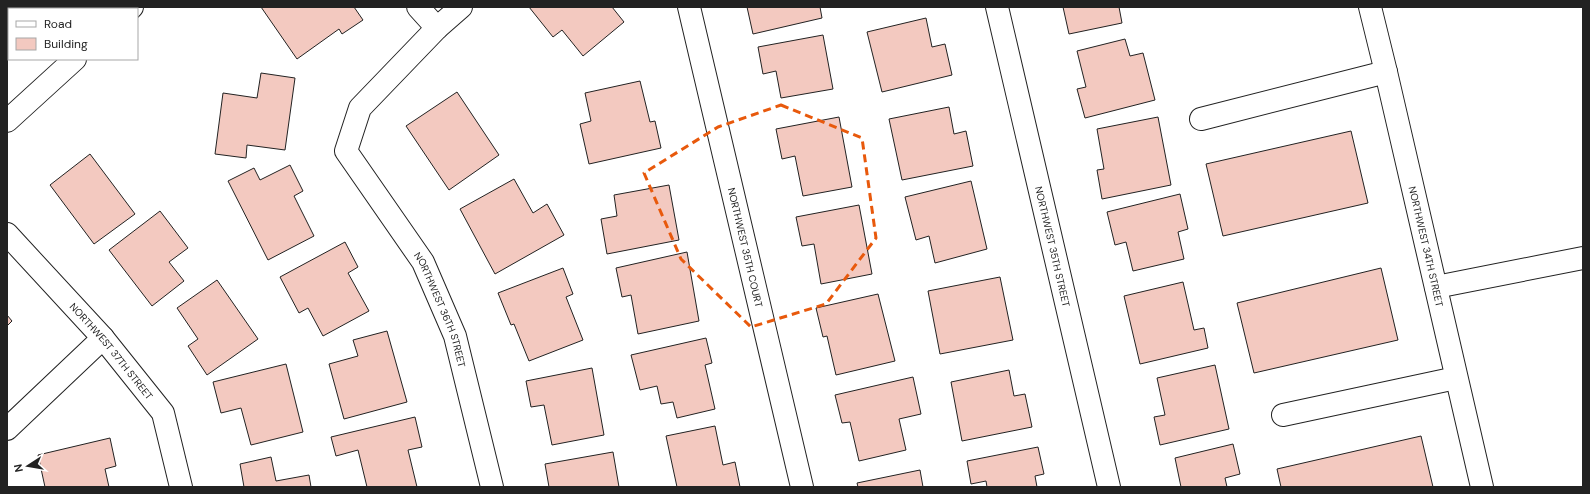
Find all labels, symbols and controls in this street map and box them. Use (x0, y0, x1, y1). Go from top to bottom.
legend (8, 8, 138, 60)
text: Road (44, 16, 72, 32)
text: Building (44, 36, 88, 52)
street label: NORTHWEST 35TH STREET (1032, 185, 1073, 309)
street label: NORTHWEST 34TH STREET (1406, 185, 1446, 308)
street label: NORTHWEST 35TH COURT (725, 186, 766, 309)
street label: NORTHWEST 36TH STREET (411, 250, 469, 369)
street label: NORTHWEST 37TH STREET (67, 300, 156, 403)
north arrow (8, 446, 48, 486)
text: N (11, 463, 26, 473)

